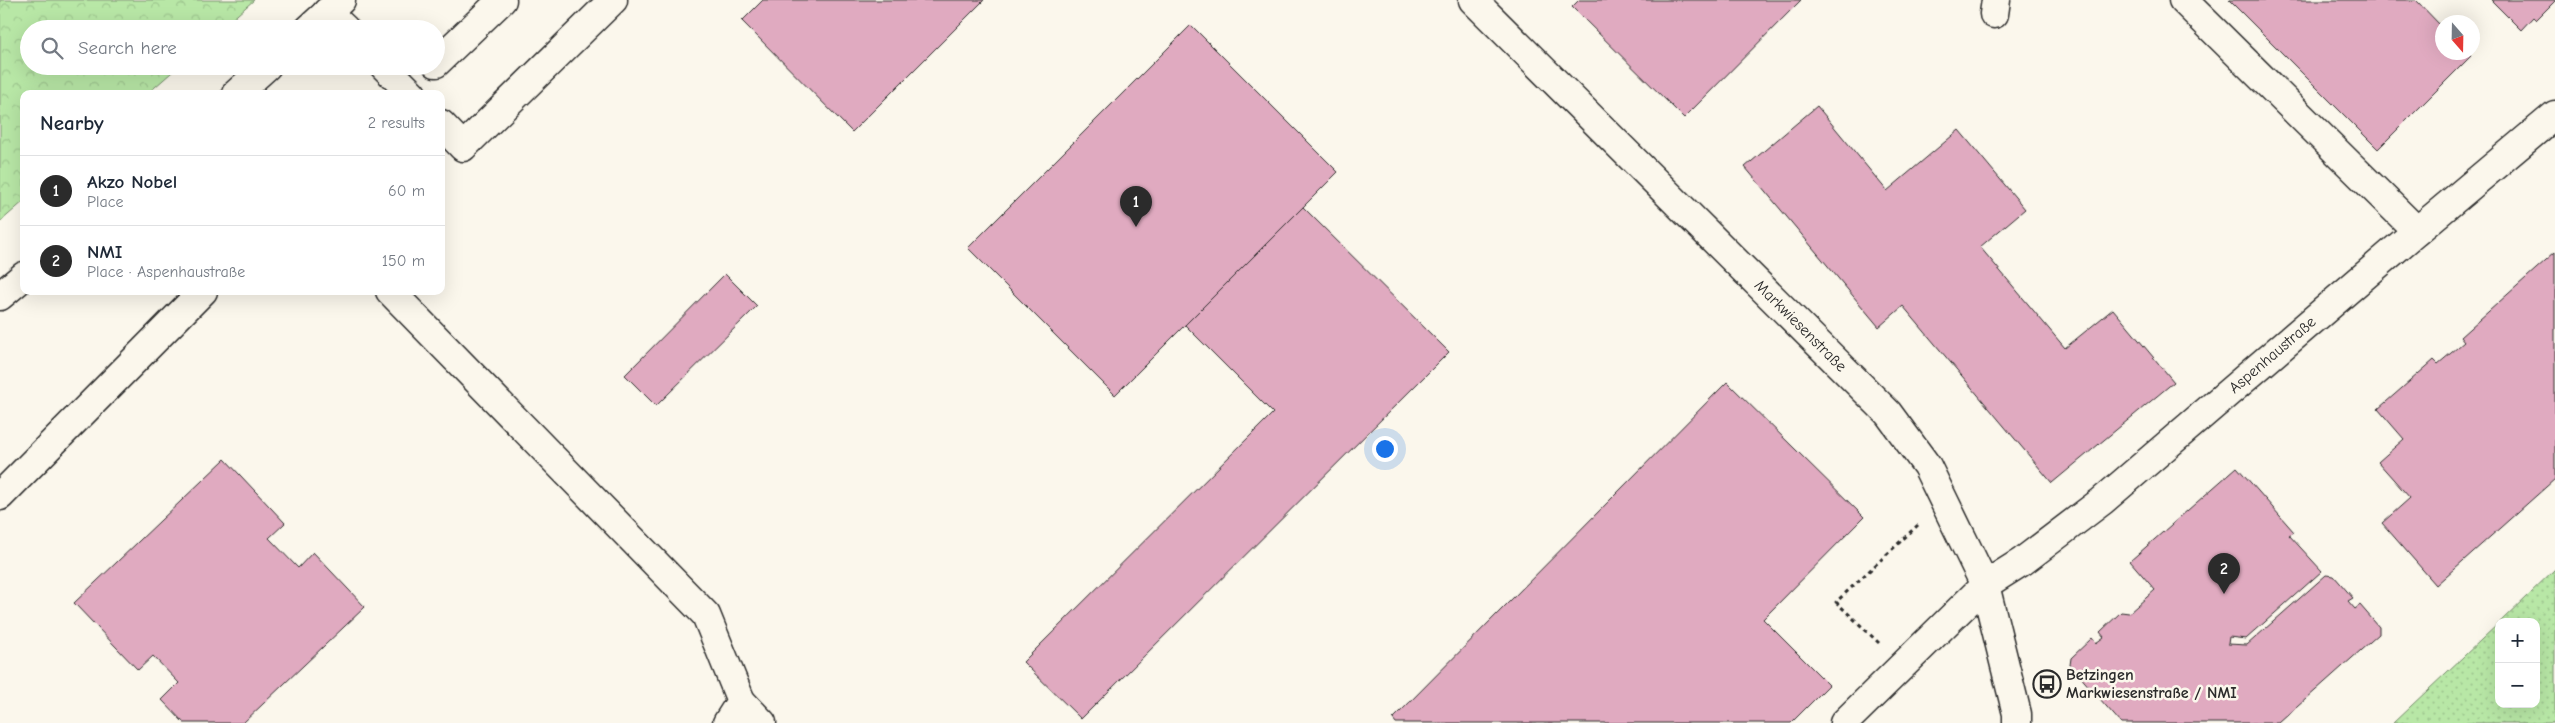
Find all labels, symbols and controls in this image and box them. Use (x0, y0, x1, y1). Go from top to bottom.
north arrow (2435, 15, 2480, 60)
search box (20, 20, 445, 75)
icon: search (38, 34, 66, 62)
text: Search here (78, 37, 177, 59)
text: Nearby (40, 111, 104, 135)
text: 2 results (368, 114, 425, 132)
text: Akzo Nobel (87, 171, 177, 193)
text: 1 (53, 182, 59, 200)
text: 60 m (388, 182, 425, 200)
pin: 1 (1120, 186, 1152, 227)
text: Place (87, 193, 123, 211)
text: NMI (87, 241, 122, 263)
text: 2 (52, 252, 60, 270)
text: 150 m (382, 252, 425, 270)
text: Place · Aspenhaustraße (87, 263, 245, 281)
street label: Markwiesenstraße (1751, 276, 1850, 376)
street label: Aspenhaustraße (2225, 313, 2320, 397)
your location (1372, 436, 1398, 462)
pin: 2 (2208, 553, 2240, 594)
map controls (2495, 618, 2540, 708)
button: + (2495, 618, 2540, 663)
button: − (2495, 663, 2540, 708)
place label: Betzingen Markwiesenstraße / NMI (2066, 666, 2237, 702)
bus stop icon: Betzingen Markwiesenstraße / NMI (2032, 669, 2062, 699)

